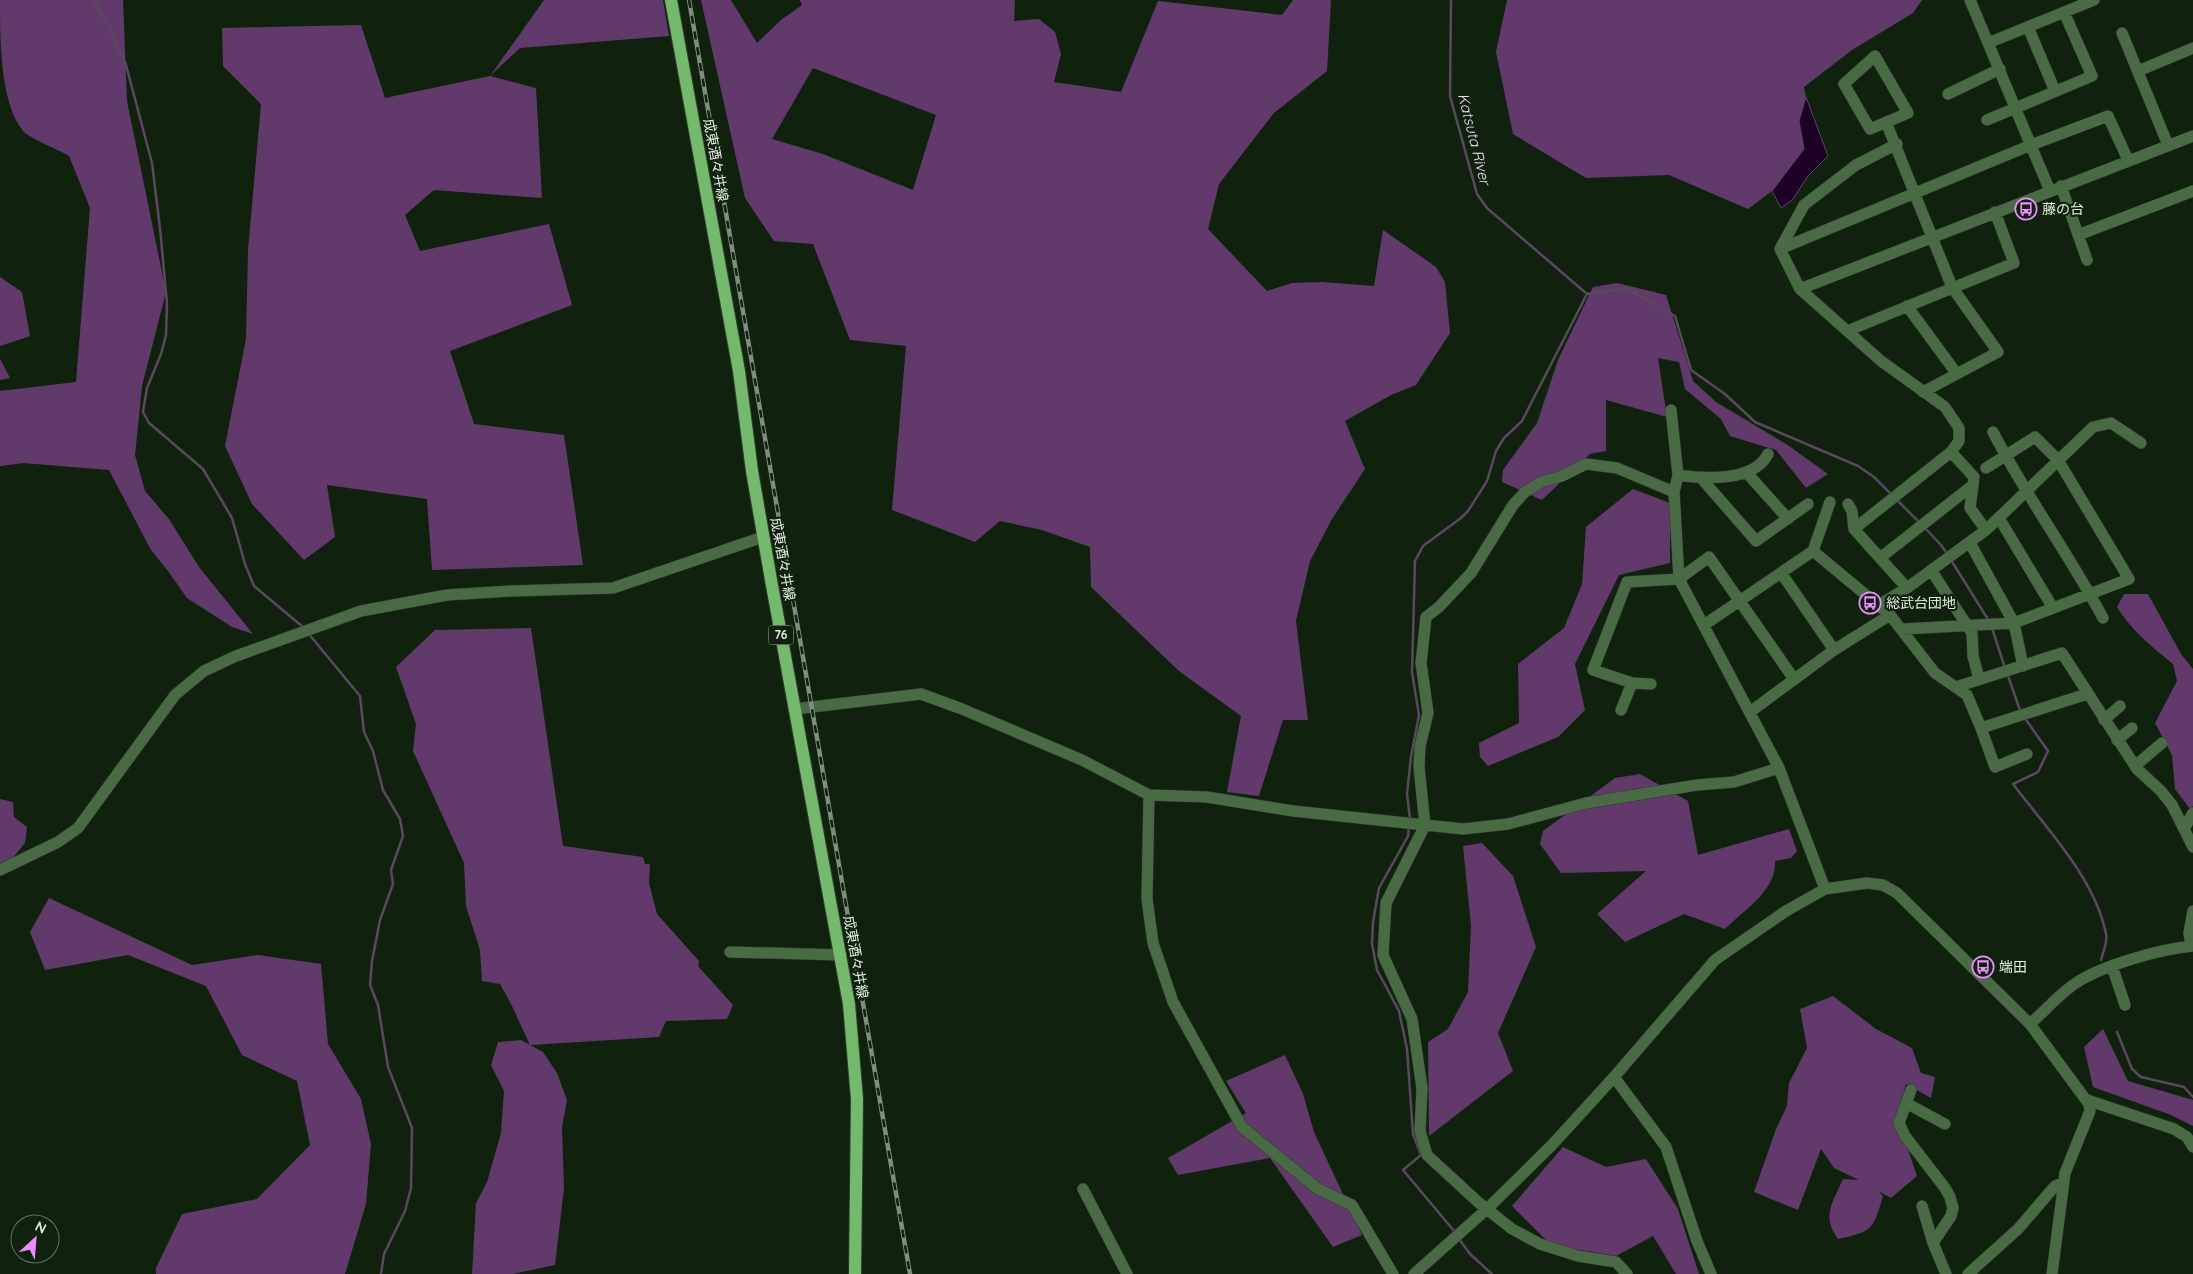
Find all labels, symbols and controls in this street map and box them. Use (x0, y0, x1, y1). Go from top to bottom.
water label: Katsuta River (1454, 91, 1496, 189)
street label: 成東酒々井線 (700, 117, 732, 203)
bus stop icon: 藤の台 (2014, 197, 2038, 221)
place label: 藤の台 (2042, 200, 2084, 218)
street label: 成東酒々井線 (767, 516, 799, 602)
bus stop icon: 総武台団地 (1858, 591, 1882, 615)
place label: 総武台団地 (1886, 594, 1956, 612)
road number: 76 (768, 626, 794, 644)
street label: 成東酒々井線 (840, 914, 872, 1000)
bus stop icon: 端田 (1971, 955, 1995, 979)
place label: 端田 (1999, 958, 2027, 976)
north arrow (10, 1214, 60, 1264)
text: N (32, 1217, 49, 1238)

